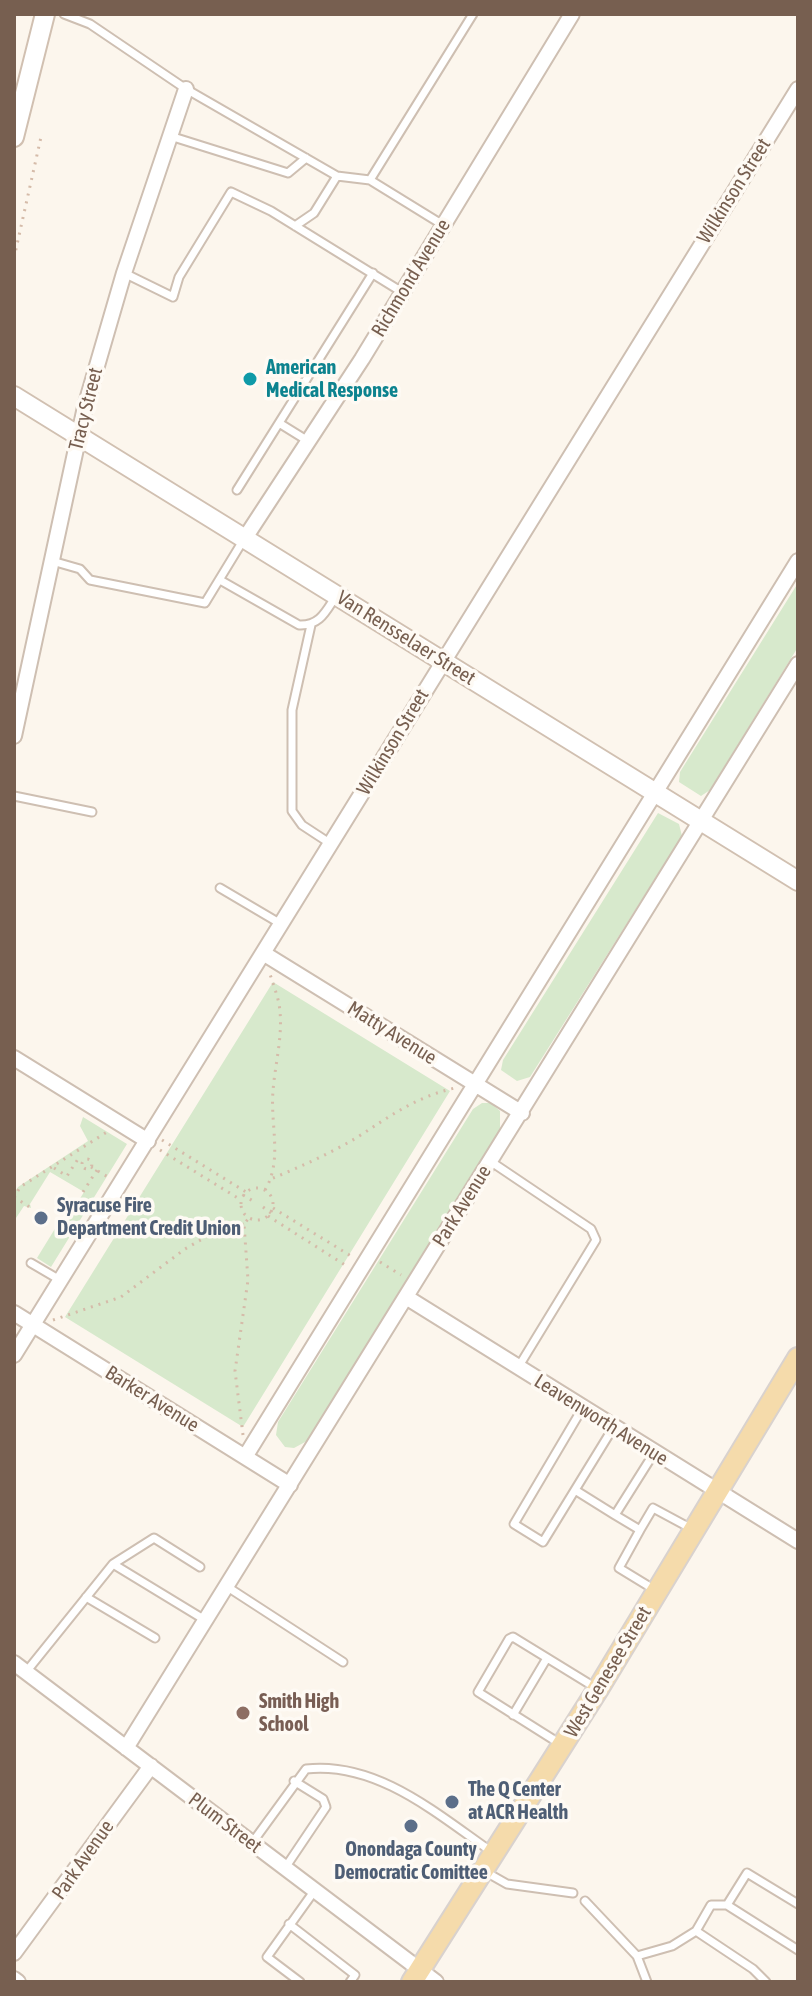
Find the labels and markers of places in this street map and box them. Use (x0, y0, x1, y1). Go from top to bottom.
place label: American Medical Response (266, 356, 398, 403)
marker: American Medical Response (241, 370, 259, 388)
place label: Syracuse Fire Department Credit Union (57, 1194, 241, 1241)
marker: Syracuse Fire Department Credit Union (32, 1209, 50, 1227)
place label: Smith High School (259, 1690, 339, 1737)
marker: Smith High School (234, 1704, 252, 1722)
place label: The Q Center at ACR Health (468, 1778, 568, 1825)
marker: The Q Center at ACR Health (443, 1793, 461, 1811)
marker: Onondaga County Democratic Comittee (402, 1817, 420, 1835)
place label: Onondaga County Democratic Comittee (334, 1838, 488, 1885)

